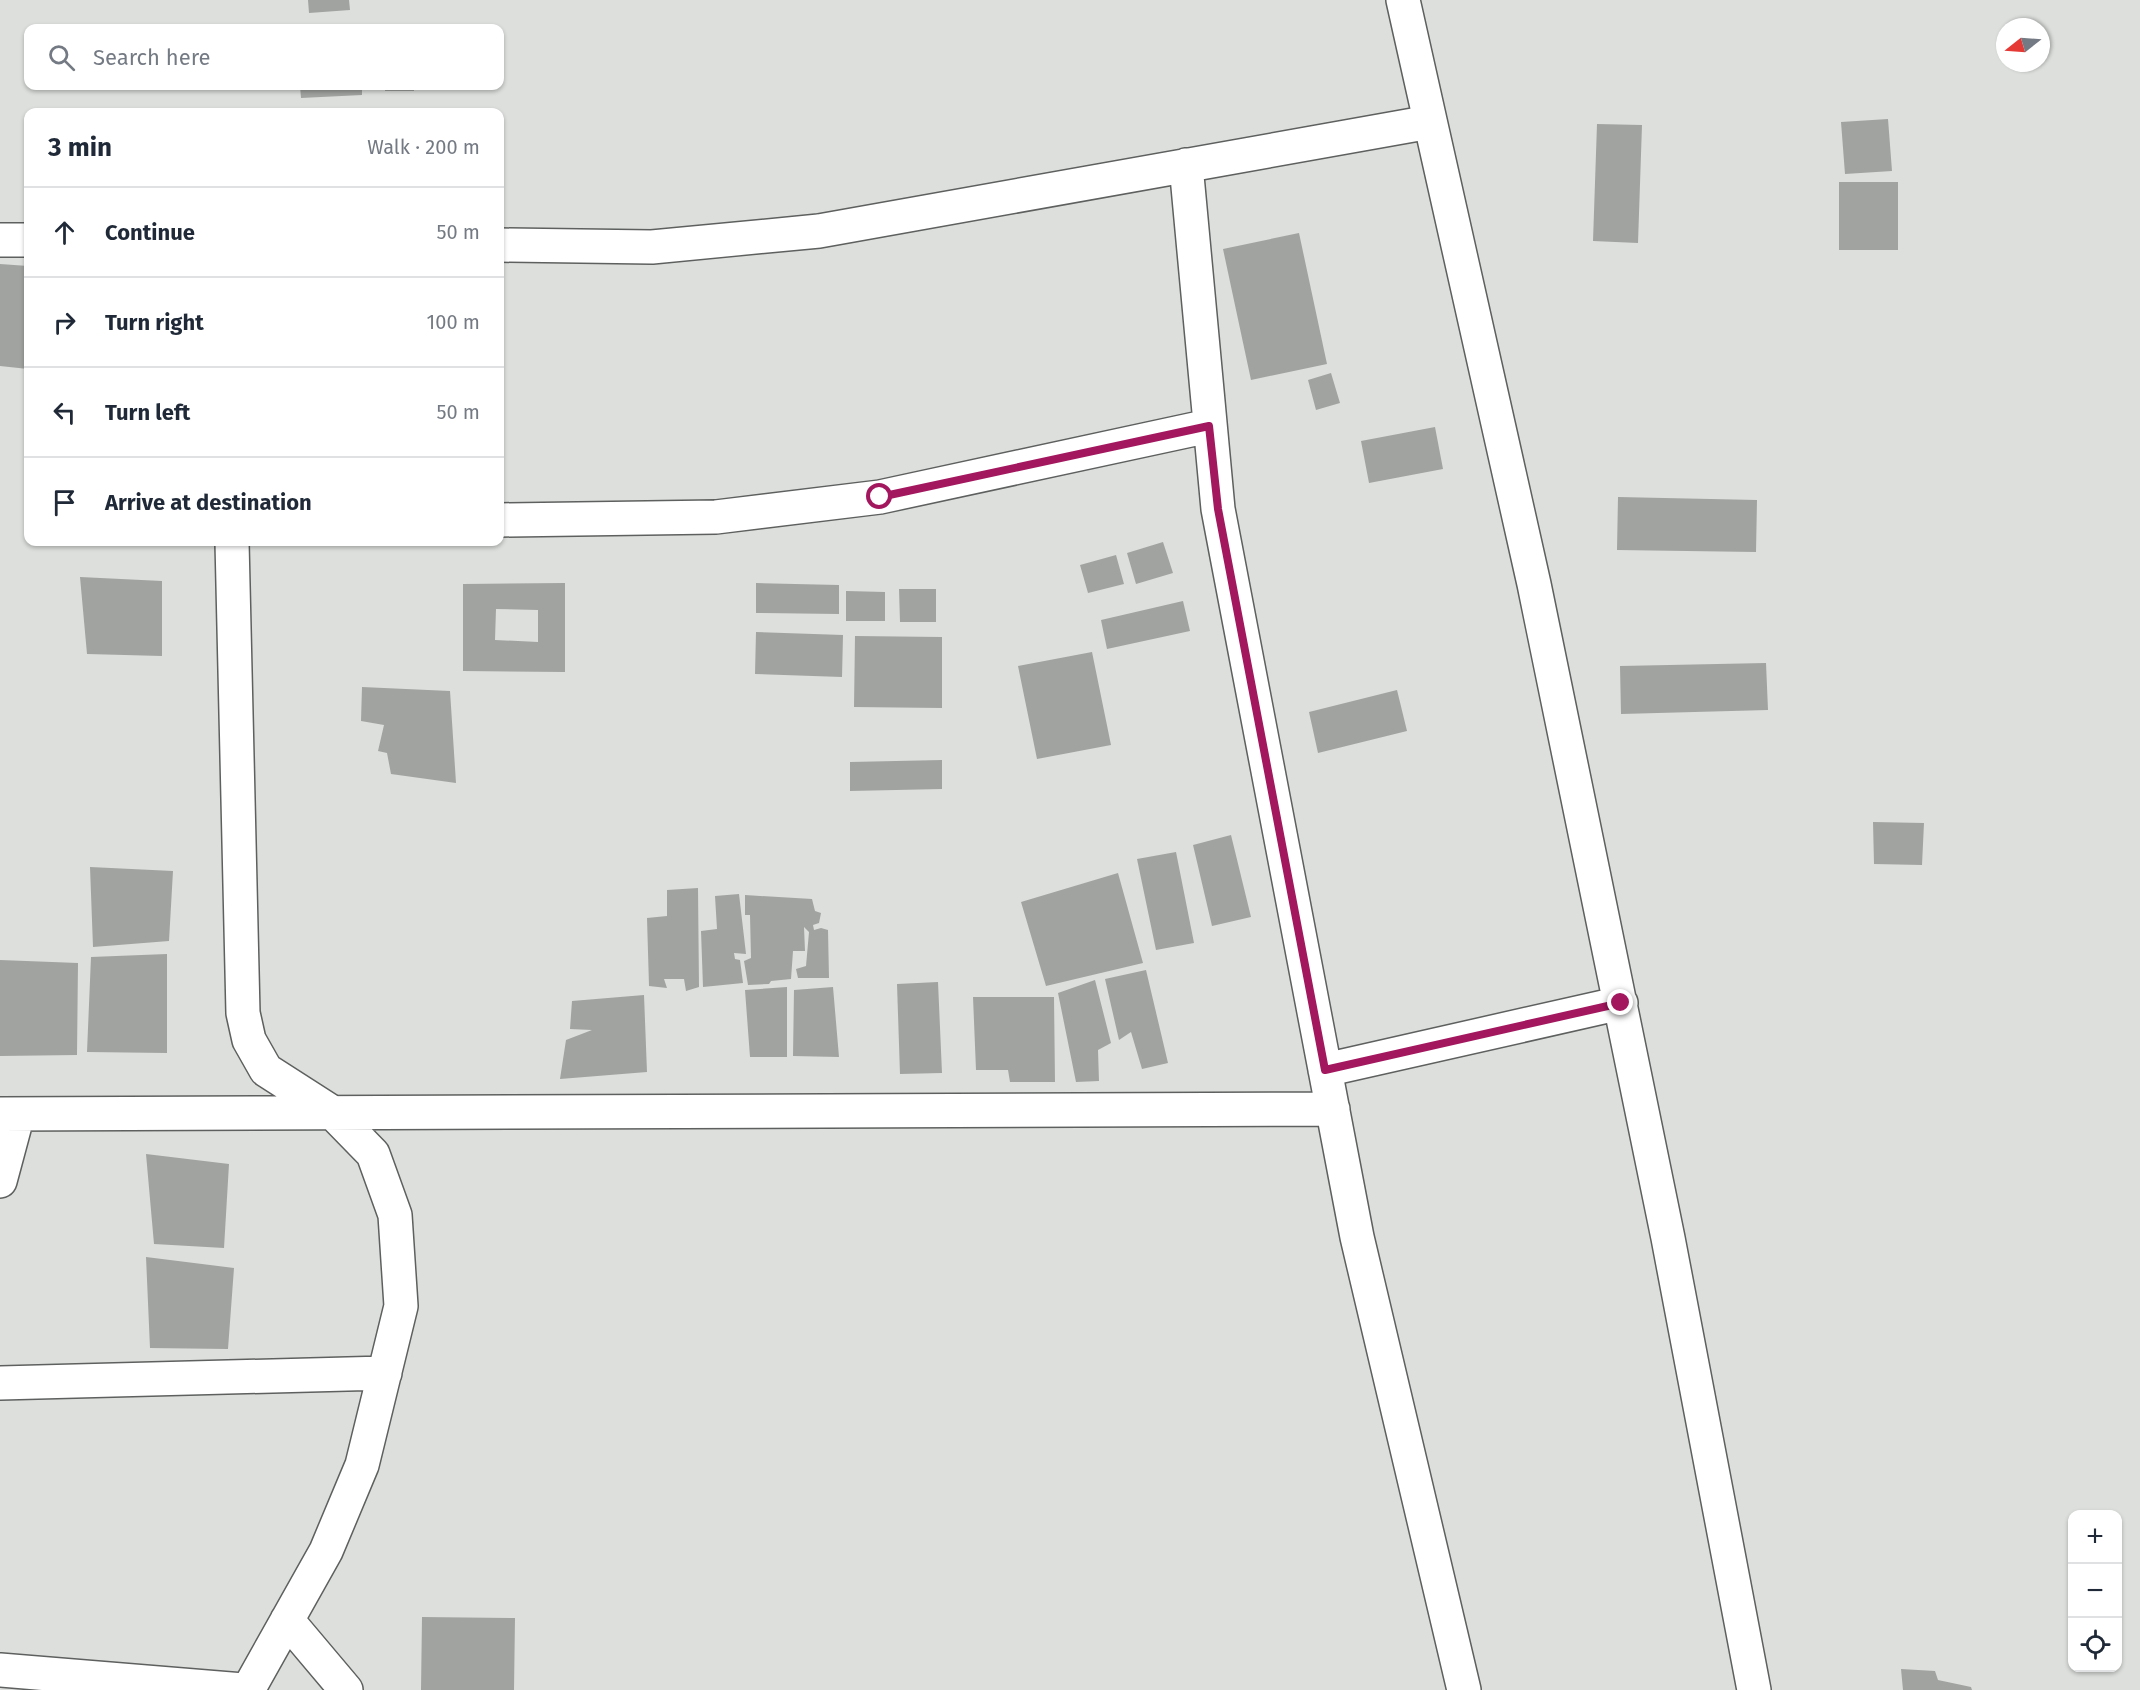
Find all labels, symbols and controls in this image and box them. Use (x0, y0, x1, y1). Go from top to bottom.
north arrow (1996, 18, 2050, 72)
search box (24, 24, 504, 90)
icon: search (45, 41, 78, 74)
text: Search here (93, 44, 211, 71)
text: 3 min (48, 132, 112, 163)
text: Walk · 200 m (367, 135, 480, 159)
icon: ahead (48, 216, 81, 249)
text: Continue (105, 219, 195, 246)
text: 50 m (436, 220, 480, 244)
icon: right (48, 306, 81, 339)
text: Turn right (105, 309, 204, 336)
text: 100 m (427, 310, 480, 334)
icon: left (48, 396, 81, 429)
text: Turn left (105, 399, 190, 426)
text: 50 m (436, 400, 480, 424)
route start (866, 483, 892, 509)
icon: arrive (48, 486, 81, 519)
text: Arrive at destination (105, 489, 312, 516)
route end (1607, 989, 1633, 1015)
map controls (2068, 1510, 2122, 1672)
button: + (2068, 1510, 2122, 1564)
button: − (2068, 1564, 2122, 1618)
button: locate (2068, 1618, 2122, 1672)

